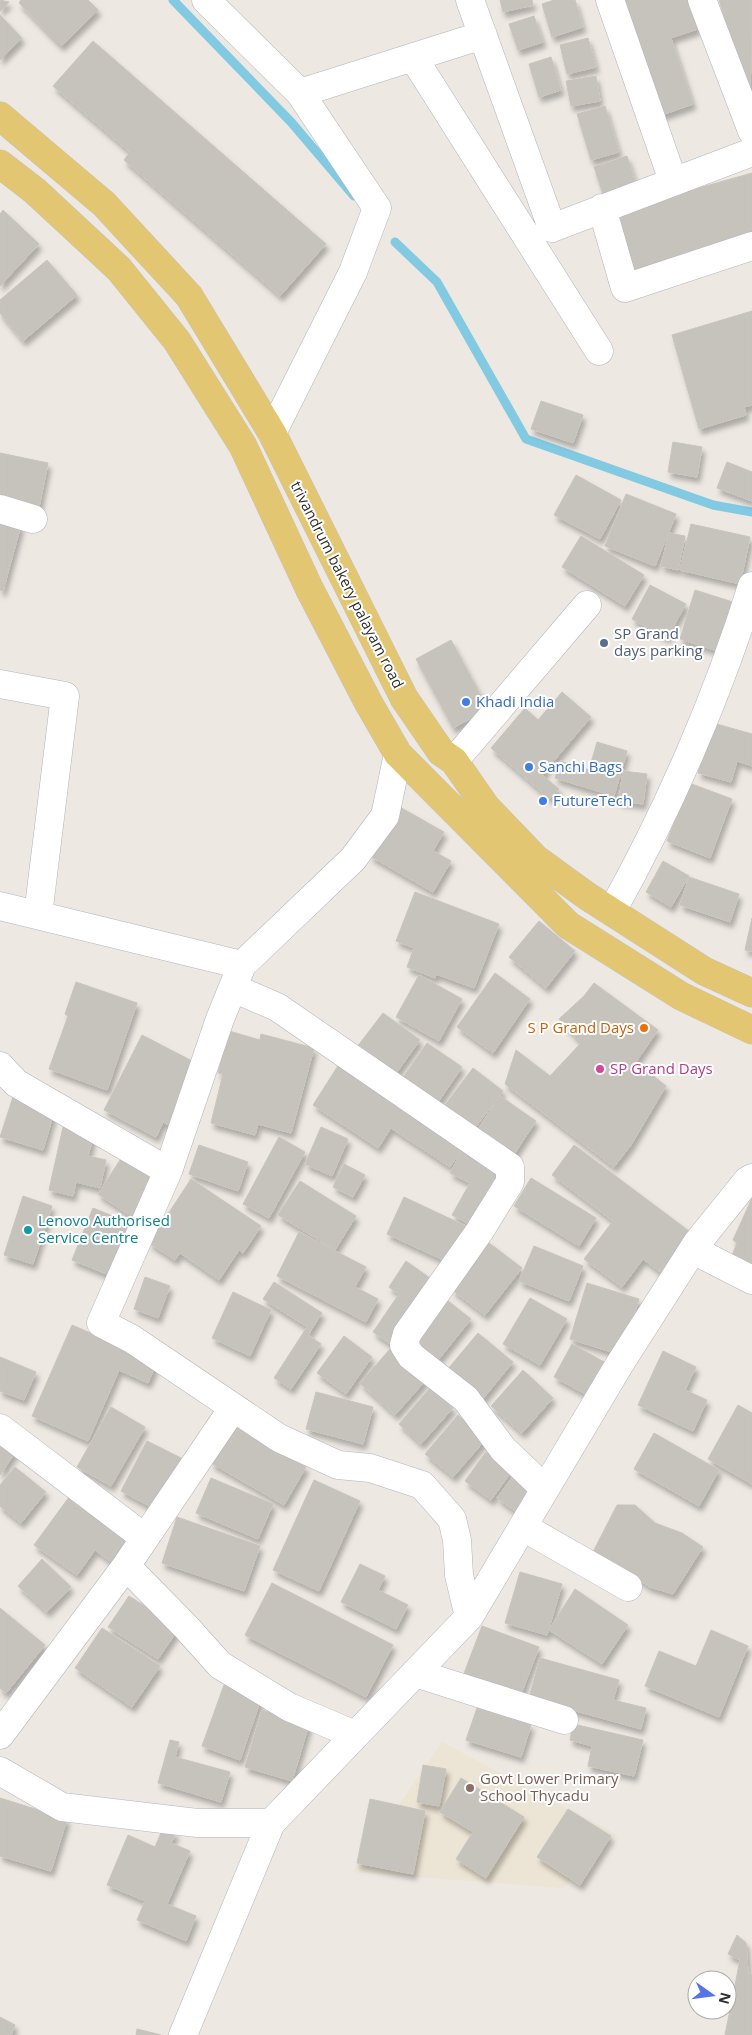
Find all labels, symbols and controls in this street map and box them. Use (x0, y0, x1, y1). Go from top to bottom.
street label: trivandrum bakery palayam road (287, 478, 409, 691)
place label: SP Grand days parking (614, 623, 703, 660)
marker: SP Grand days parking (598, 637, 610, 649)
place label: Khadi India (476, 691, 554, 711)
marker: Khadi India (460, 696, 472, 708)
place label: Sanchi Bags (539, 756, 622, 776)
marker: Sanchi Bags (523, 761, 535, 773)
place label: FutureTech (553, 790, 632, 810)
marker: FutureTech (537, 795, 549, 807)
place label: S P Grand Days (527, 1017, 634, 1037)
marker: S P Grand Days (638, 1022, 650, 1034)
place label: SP Grand Days (610, 1058, 713, 1078)
marker: SP Grand Days (594, 1063, 606, 1075)
place label: Lenovo Authorised Service Centre (38, 1210, 170, 1247)
marker: Lenovo Authorised Service Centre (22, 1224, 34, 1236)
place label: Govt Lower Primary School Thycadu (480, 1768, 619, 1805)
marker: Govt Lower Primary School Thycadu (464, 1782, 476, 1794)
north arrow (687, 1970, 737, 2020)
text: N (715, 1990, 736, 2006)

